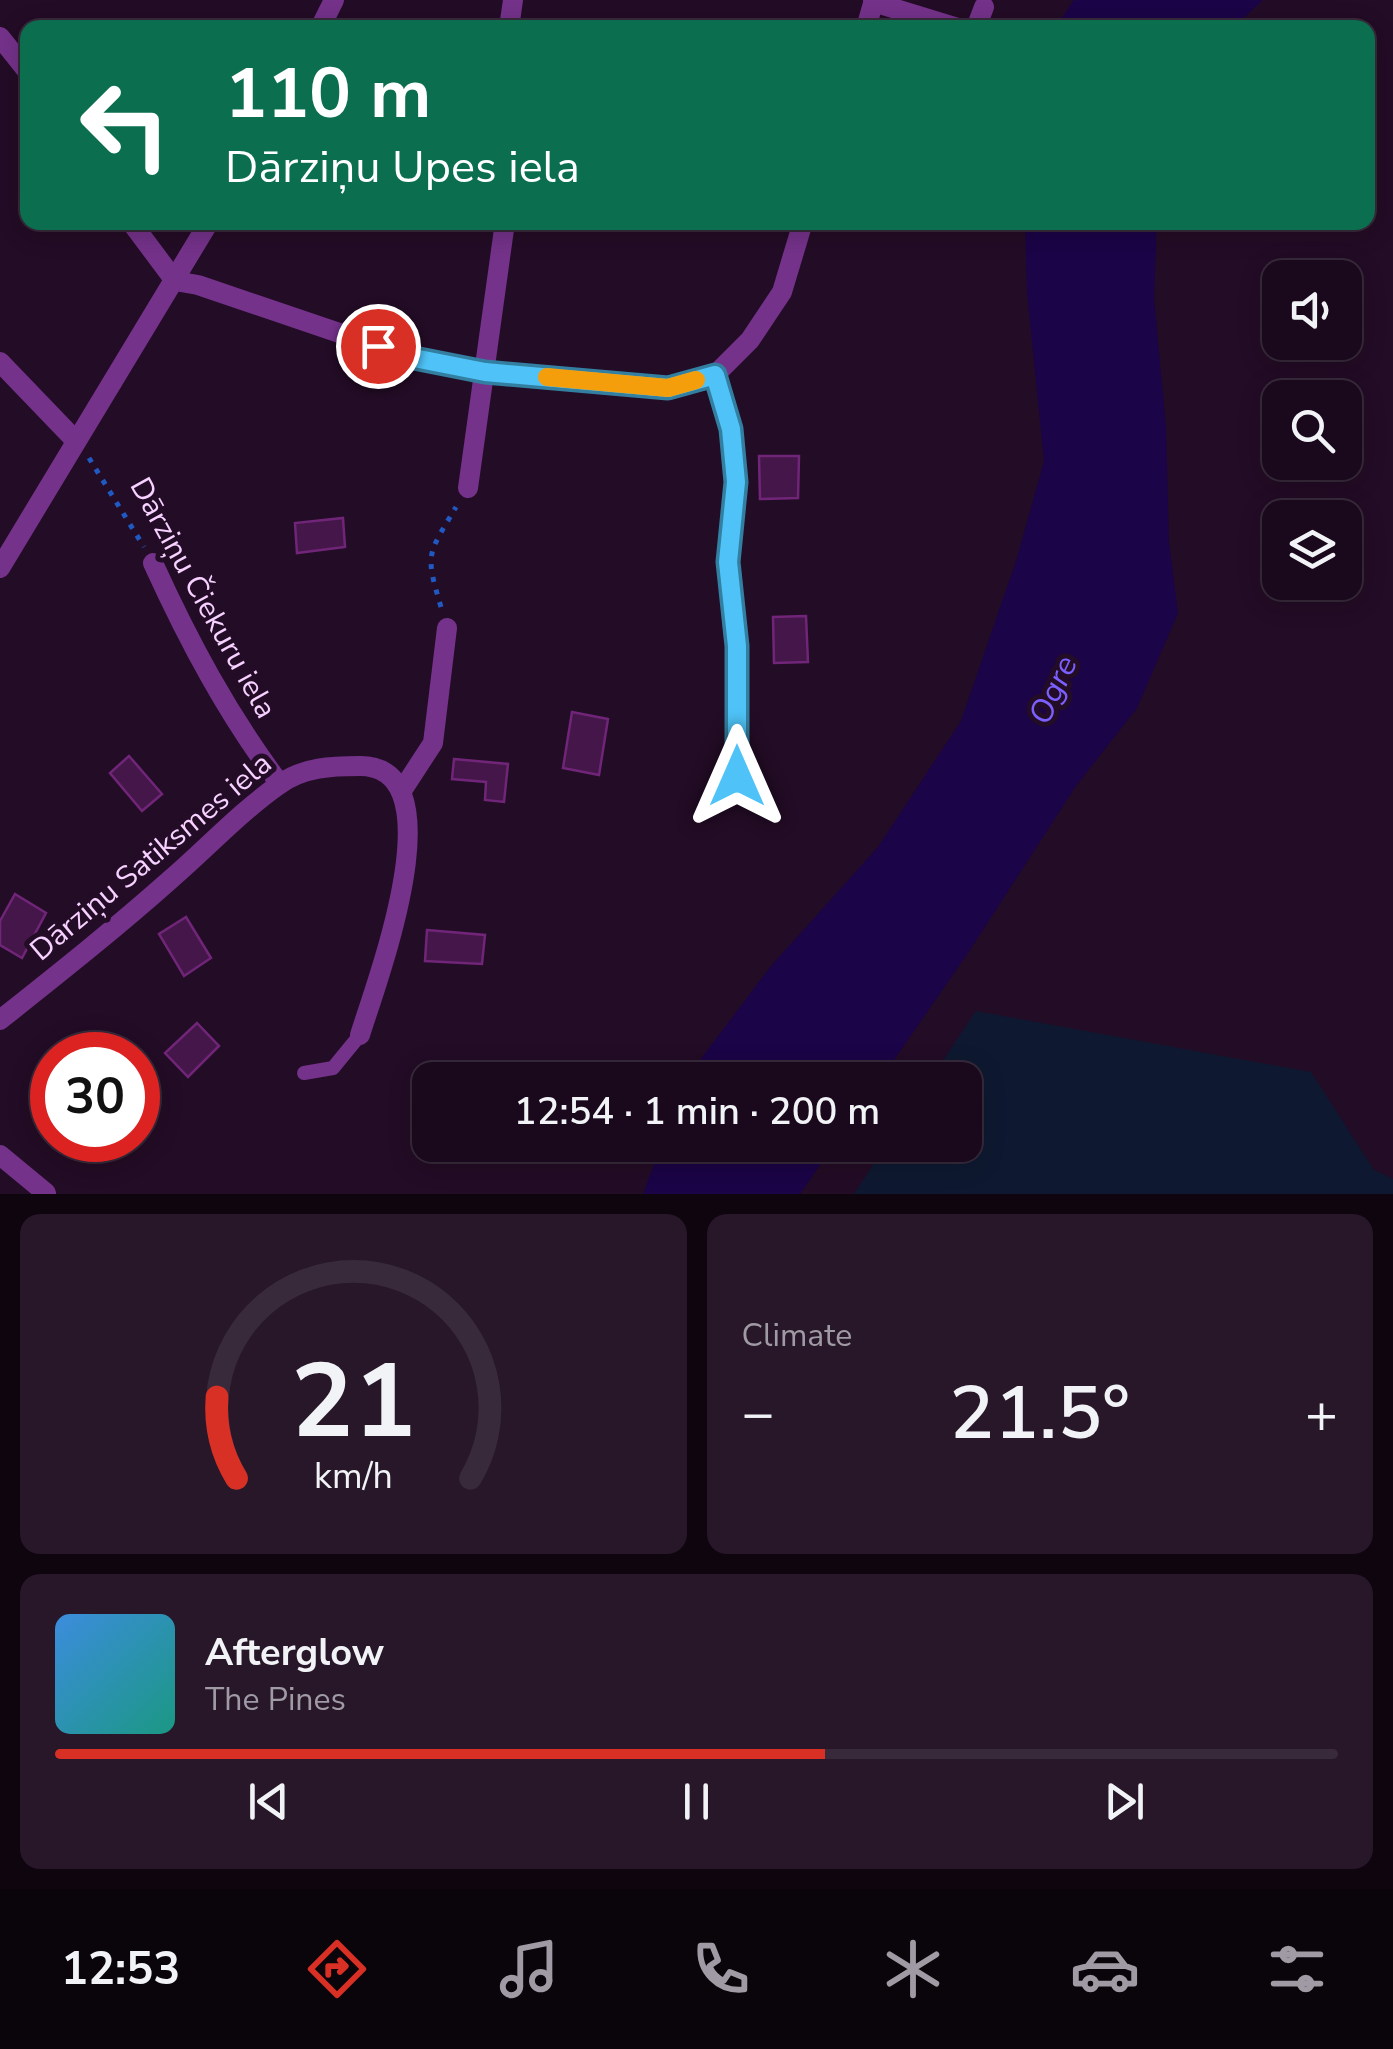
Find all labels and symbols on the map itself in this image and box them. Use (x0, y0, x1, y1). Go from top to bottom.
pin (336, 304, 421, 389)
street label: Dārziņu Čiekuru iela (120, 470, 286, 726)
water label: Ogre (1018, 648, 1088, 732)
position arrow (685, 724, 789, 828)
street label: Dārziņu Satiksmes iela (21, 744, 281, 970)
speed limit sign: 30 (30, 1032, 160, 1162)

